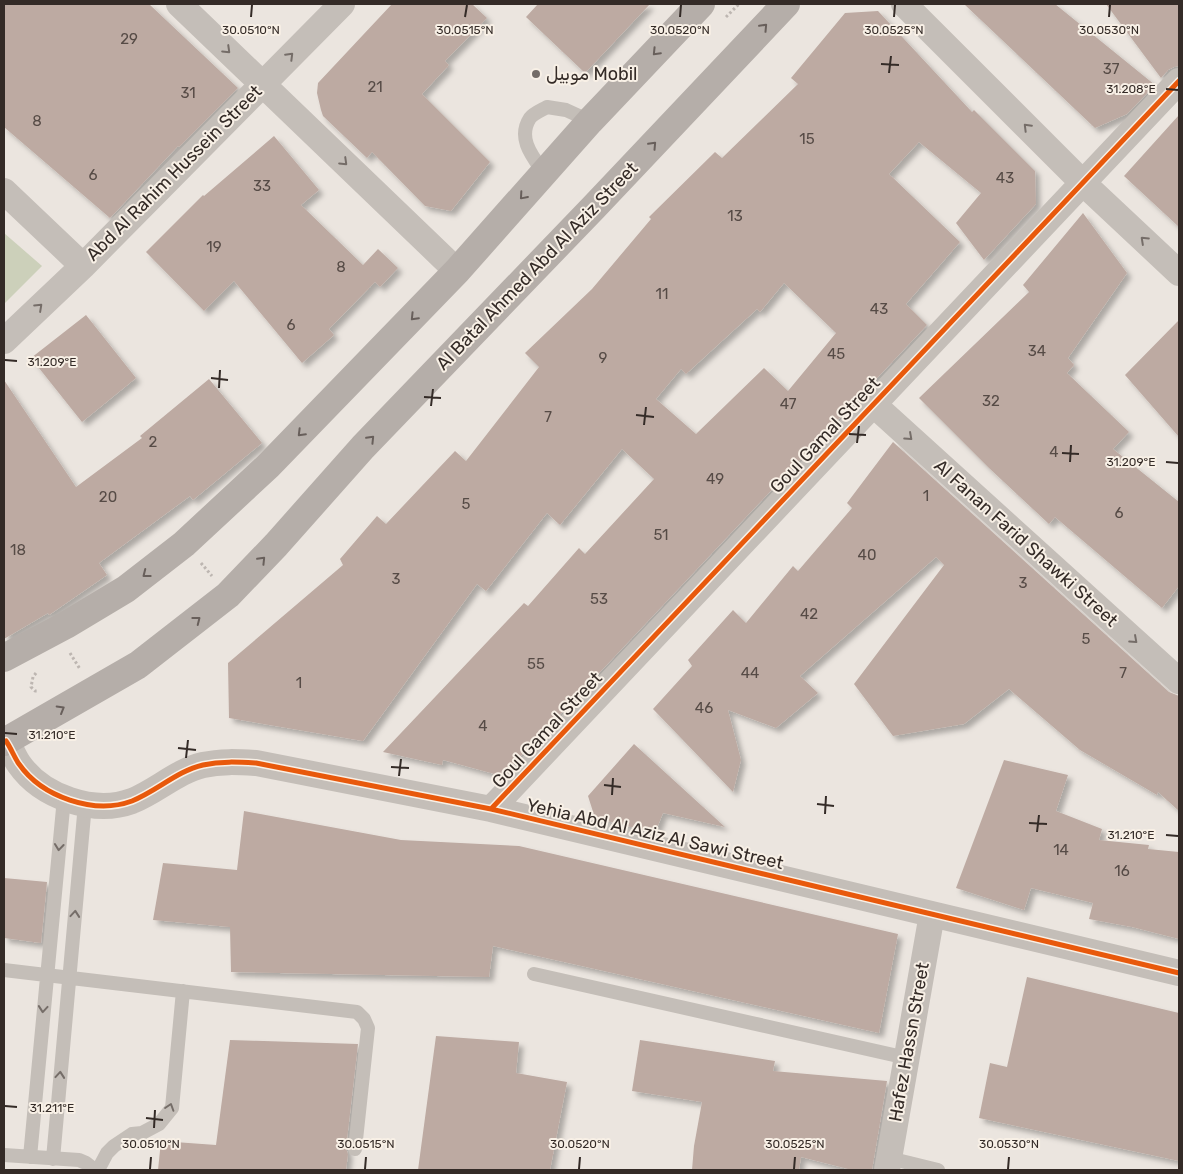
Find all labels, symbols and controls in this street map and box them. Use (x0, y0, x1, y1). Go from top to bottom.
text: 30.0510°N (222, 23, 280, 37)
text: 30.0515°N (436, 23, 494, 37)
text: 30.0520°N (650, 23, 710, 37)
text: 30.0525°N (864, 23, 924, 37)
text: 30.0530°N (1079, 23, 1139, 37)
one-way arrow (758, 24, 767, 33)
house number: 29 (120, 30, 138, 48)
one-way arrow (221, 44, 230, 53)
one-way arrow (653, 46, 662, 55)
one-way arrow (284, 53, 293, 62)
house number: 37 (1103, 60, 1120, 78)
place label: موبيل Mobil (546, 63, 637, 85)
marker: موبيل Mobil (530, 68, 542, 80)
house number: 21 (367, 78, 383, 96)
street label: Abd Al Rahim Hussein Street (82, 81, 266, 265)
text: 31.208°E (1106, 82, 1156, 96)
house number: 31 (180, 84, 196, 102)
house number: 8 (32, 112, 42, 130)
one-way arrow (1024, 124, 1033, 133)
house number: 15 (799, 130, 815, 148)
one-way arrow (647, 142, 656, 151)
one-way arrow (338, 156, 347, 165)
street label: Al Batal Ahmed Abd Al Aziz Street (432, 157, 642, 375)
house number: 6 (88, 166, 98, 184)
house number: 43 (996, 169, 1014, 187)
house number: 33 (253, 177, 271, 195)
one-way arrow (520, 191, 529, 200)
house number: 13 (727, 207, 743, 225)
one-way arrow (1140, 237, 1149, 246)
house number: 19 (206, 238, 222, 256)
house number: 8 (336, 258, 346, 276)
house number: 11 (656, 285, 668, 303)
house number: 43 (870, 300, 888, 318)
one-way arrow (34, 304, 43, 313)
one-way arrow (411, 311, 420, 320)
house number: 6 (286, 316, 296, 334)
house number: 34 (1028, 342, 1046, 360)
house number: 45 (827, 345, 845, 363)
house number: 9 (599, 349, 608, 367)
text: 31.209°E (28, 355, 76, 369)
street label: Goul Gamal Street (765, 372, 885, 498)
house number: 32 (982, 392, 1000, 410)
house number: 47 (780, 395, 797, 413)
house number: 7 (544, 408, 552, 426)
one-way arrow (298, 428, 307, 437)
one-way arrow (904, 431, 913, 440)
house number: 2 (149, 433, 158, 451)
one-way arrow (365, 436, 374, 445)
house number: 4 (1049, 443, 1059, 461)
street label: Al Fanan Farid Shawki Street (930, 455, 1122, 631)
text: 31.209°E (1107, 455, 1155, 469)
house number: 49 (706, 470, 724, 488)
house number: 1 (923, 487, 929, 505)
house number: 20 (99, 488, 117, 506)
house number: 5 (462, 495, 471, 513)
house number: 6 (1114, 504, 1124, 522)
house number: 51 (653, 526, 669, 544)
house number: 18 (10, 541, 26, 559)
house number: 40 (858, 546, 876, 564)
one-way arrow (256, 557, 265, 566)
one-way arrow (143, 568, 152, 576)
house number: 3 (391, 570, 401, 588)
house number: 3 (1018, 574, 1028, 592)
house number: 53 (590, 590, 608, 608)
house number: 42 (800, 605, 818, 623)
one-way arrow (191, 617, 201, 626)
house number: 5 (1082, 630, 1091, 648)
one-way arrow (1128, 634, 1137, 643)
house number: 55 (527, 655, 545, 673)
house number: 44 (741, 664, 759, 682)
house number: 7 (1119, 664, 1127, 682)
street label: Goul Gamal Street (487, 667, 607, 793)
house number: 1 (296, 674, 302, 692)
house number: 46 (695, 699, 713, 717)
one-way arrow (56, 705, 65, 715)
house number: 4 (478, 717, 488, 735)
text: 31.210°E (29, 728, 75, 742)
street label: Yehia Abd Al Aziz Al Sawi Street (524, 794, 786, 874)
text: 31.210°E (1108, 828, 1154, 842)
house number: 14 (1053, 841, 1069, 859)
one-way arrow (54, 843, 65, 851)
house number: 16 (1114, 862, 1130, 880)
one-way arrow (69, 909, 80, 917)
street label: Hafez Hassn Street (884, 961, 934, 1123)
one-way arrow (38, 1005, 49, 1013)
one-way arrow (54, 1071, 65, 1079)
text: 31.211°E (30, 1101, 74, 1115)
one-way arrow (164, 1103, 174, 1112)
text: 30.0510°N (122, 1137, 180, 1151)
text: 30.0515°N (337, 1137, 395, 1151)
text: 30.0520°N (550, 1137, 610, 1151)
text: 30.0525°N (765, 1137, 825, 1151)
text: 30.0530°N (979, 1137, 1039, 1151)

